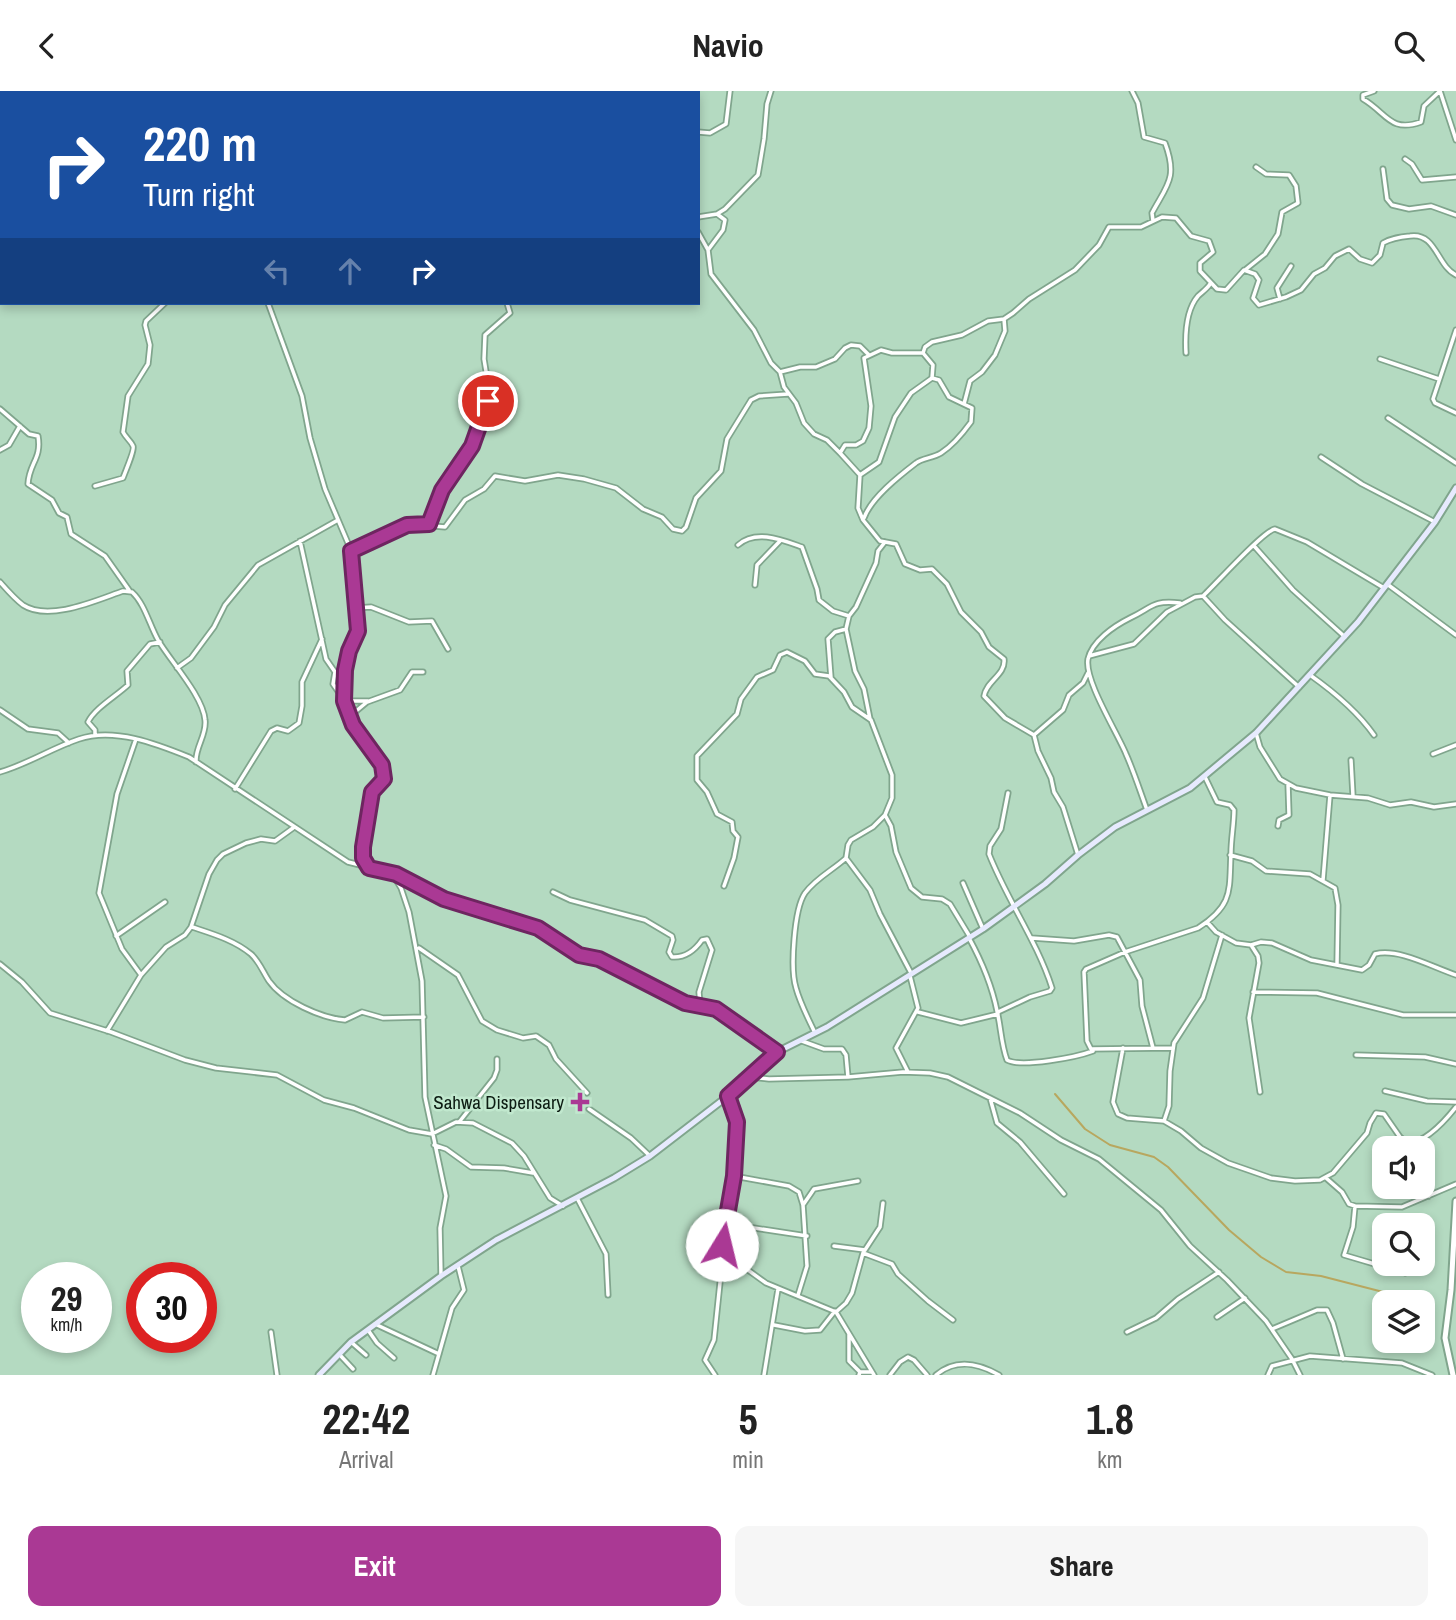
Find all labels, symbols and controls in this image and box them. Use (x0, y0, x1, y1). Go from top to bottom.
text: Navio (692, 24, 764, 67)
icon: back (28, 27, 66, 65)
icon: search (1390, 27, 1428, 65)
text: 220 m (143, 110, 257, 176)
icon: right (28, 119, 119, 210)
text: Turn right (143, 173, 255, 216)
icon: left (258, 252, 296, 290)
icon: ahead (331, 252, 369, 290)
icon: right (404, 252, 442, 290)
pin (458, 371, 518, 431)
icon: arrive (469, 382, 507, 420)
place label: Sahwa Dispensary (433, 1089, 564, 1115)
marker: Sahwa Dispensary (570, 1092, 590, 1112)
map controls (1372, 1136, 1435, 1353)
button: sound (1372, 1136, 1435, 1199)
position arrow (685, 1208, 759, 1282)
button: search (1372, 1213, 1435, 1276)
speed limit sign: 30 (126, 1262, 217, 1353)
text: 29 (51, 1275, 82, 1322)
button: layers (1372, 1290, 1435, 1353)
text: km/h (51, 1312, 83, 1337)
text: 22:42 (322, 1391, 410, 1447)
text: 5 (739, 1391, 758, 1447)
text: 1.8 (1086, 1391, 1134, 1447)
text: Arrival (339, 1444, 393, 1475)
text: min (732, 1444, 764, 1475)
text: km (1097, 1444, 1122, 1475)
button: Exit (28, 1526, 721, 1606)
button: Share (735, 1526, 1428, 1606)

